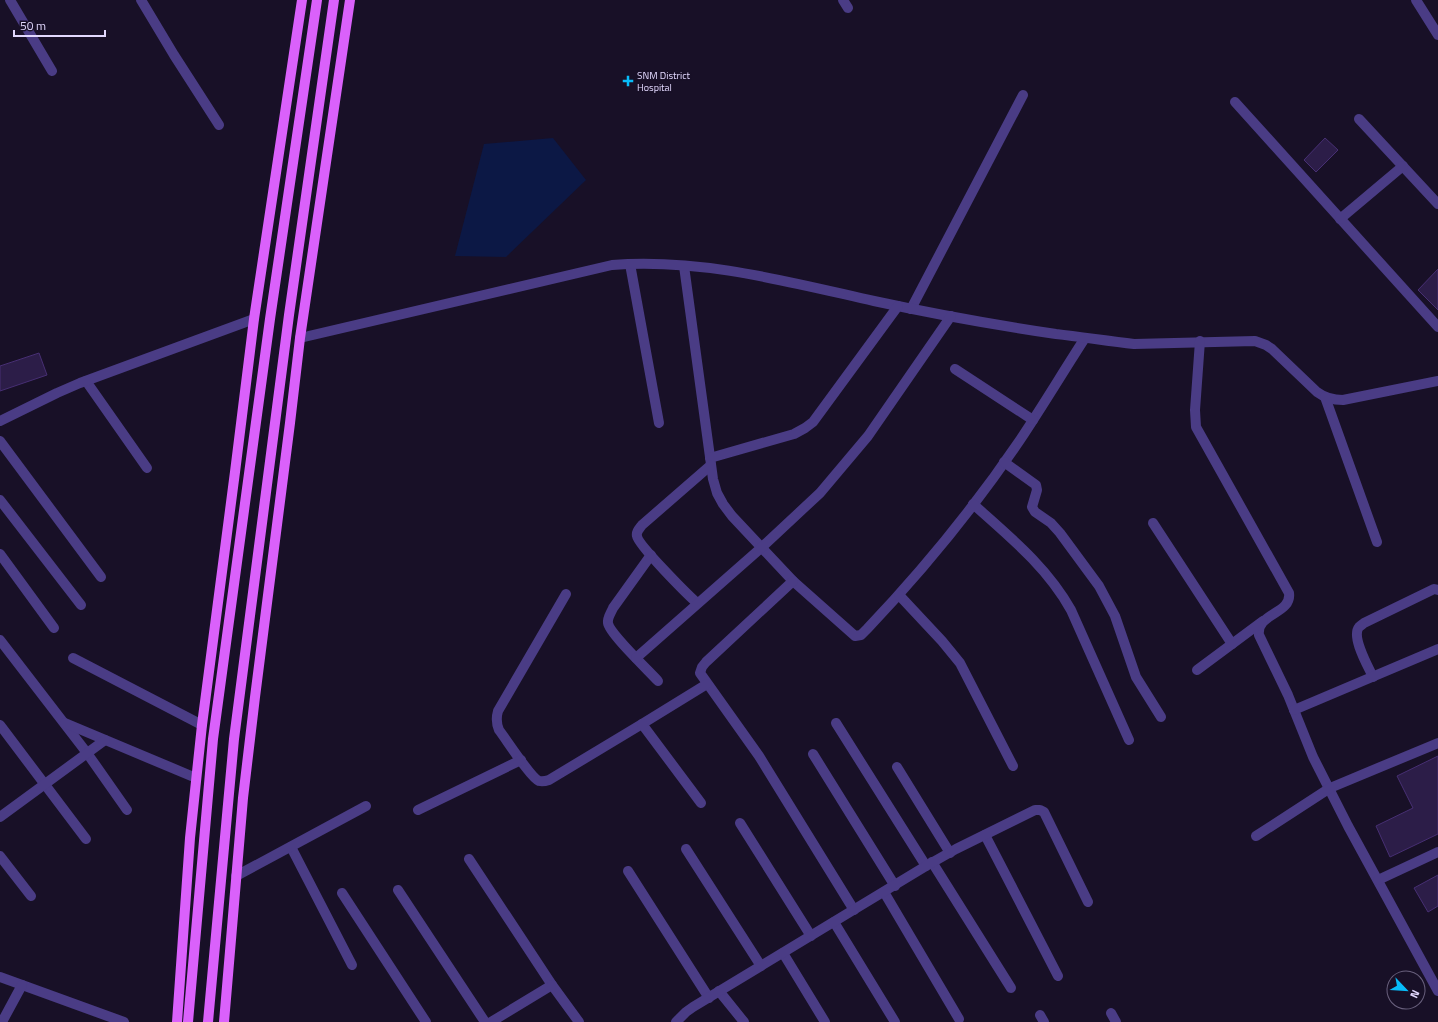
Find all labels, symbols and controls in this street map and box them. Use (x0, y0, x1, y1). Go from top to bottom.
scale bar (14, 12, 105, 38)
text: 50 m (20, 16, 46, 35)
place label: SNM District Hospital (637, 68, 691, 95)
marker: SNM District Hospital (622, 75, 634, 87)
north arrow (1386, 970, 1426, 1010)
text: N (1406, 987, 1424, 1001)

